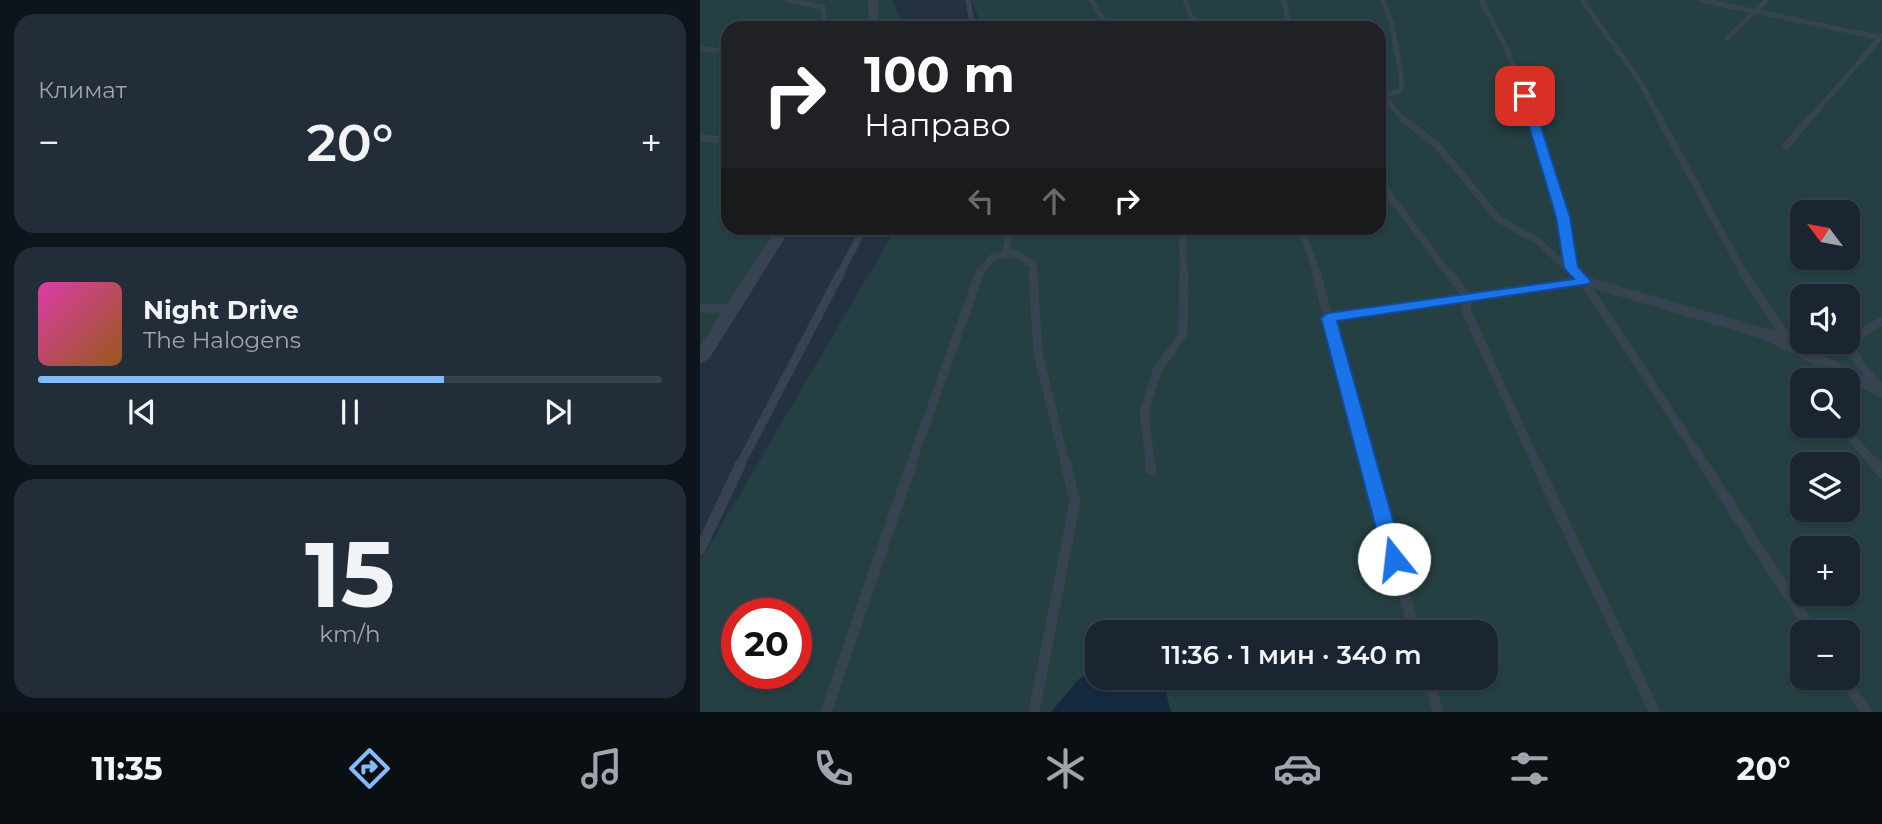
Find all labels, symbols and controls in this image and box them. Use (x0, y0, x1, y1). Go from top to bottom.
text: 100 m (864, 45, 1015, 104)
icon: right (749, 49, 840, 140)
pin (1495, 66, 1555, 126)
text: Климат (38, 76, 127, 104)
icon: arrive (1506, 77, 1544, 115)
text: Направо (864, 105, 1011, 144)
text: 20° (306, 111, 394, 174)
text: − (38, 119, 60, 166)
text: + (640, 119, 662, 166)
icon: left (962, 182, 1000, 220)
icon: ahead (1035, 182, 1073, 220)
icon: right (1108, 182, 1146, 220)
north arrow (1790, 200, 1860, 270)
map controls (1790, 200, 1860, 690)
button: sound (1790, 284, 1860, 354)
text: Night Drive (143, 294, 299, 326)
text: The Halogens (143, 326, 301, 354)
button: search (1790, 368, 1860, 438)
icon: previous (123, 393, 161, 431)
icon: pause (331, 393, 369, 431)
icon: next (539, 393, 577, 431)
button: layers (1790, 452, 1860, 522)
text: 15 (305, 519, 395, 630)
position arrow (1357, 522, 1431, 596)
button: + (1790, 536, 1860, 606)
speed limit sign: 20 (721, 598, 812, 689)
text: km/h (319, 620, 381, 648)
button: − (1790, 620, 1860, 690)
text: 11:36 · 1 мин · 340 m (1161, 639, 1422, 671)
icon: directions (345, 744, 394, 793)
icon: music (577, 744, 626, 793)
icon: phone (809, 744, 858, 793)
icon: climate (1041, 744, 1090, 793)
icon: car (1273, 744, 1322, 793)
icon: filters (1505, 744, 1554, 793)
text: 11:35 (91, 749, 163, 788)
text: 20° (1737, 749, 1791, 788)

